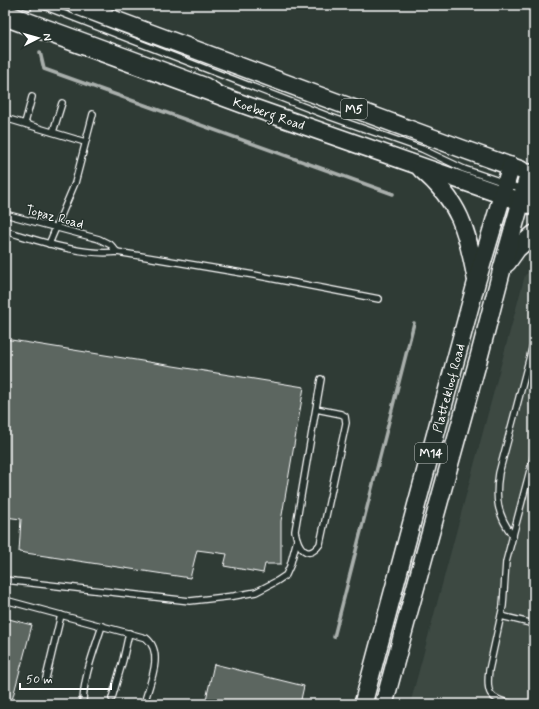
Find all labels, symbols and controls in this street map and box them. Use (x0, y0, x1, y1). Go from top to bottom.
north arrow (18, 18, 58, 58)
text: N (40, 33, 54, 41)
street label: Koeberg Road (230, 94, 307, 137)
road number: M5 (341, 99, 367, 119)
street label: Topaz Road (24, 202, 85, 233)
street label: Plattekloof Road (429, 342, 469, 435)
road number: M14 (415, 443, 447, 463)
scale bar (20, 665, 111, 691)
text: 50 m (26, 672, 53, 688)

